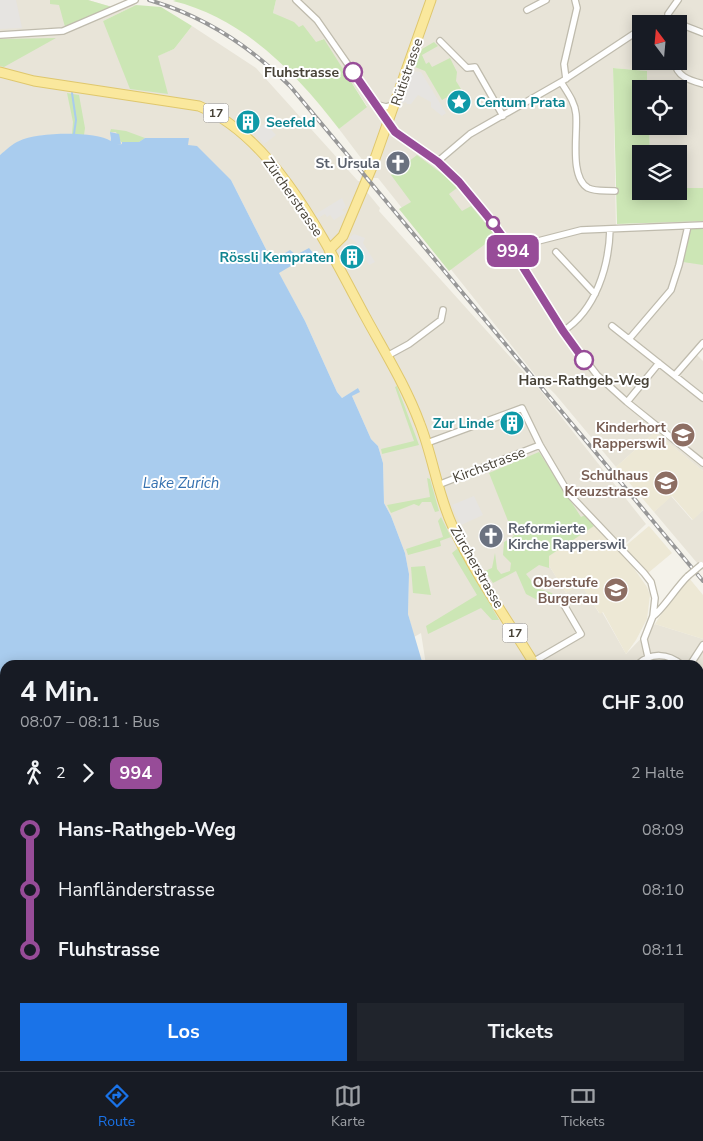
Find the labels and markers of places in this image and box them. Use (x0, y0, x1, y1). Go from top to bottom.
marker: Fluhstrasse (343, 62, 363, 82)
place label: Fluhstrasse (264, 63, 339, 82)
place icon: Centum Prata (446, 89, 472, 115)
place label: Centum Prata (476, 93, 565, 112)
building icon: Seefeld (235, 109, 261, 135)
place label: Seefeld (266, 113, 315, 132)
church icon: St. Ursula (385, 150, 411, 176)
place label: St. Ursula (316, 154, 380, 173)
unlabelled marker (486, 216, 500, 230)
building icon: Rössli Kempraten (339, 244, 365, 270)
place label: Rössli Kempraten (219, 248, 334, 267)
marker: Hans-Rathgeb-Weg (574, 350, 594, 370)
place label: Hans-Rathgeb-Weg (518, 371, 650, 390)
building icon: Zur Linde (499, 410, 525, 436)
place label: Zur Linde (433, 414, 494, 433)
place label: Kinderhort Rapperswil (592, 418, 667, 453)
school or university icon: Kinderhort Rapperswil (670, 422, 696, 448)
place label: Schulhaus Kreuzstrasse (565, 466, 648, 501)
school or university icon: Schulhaus Kreuzstrasse (653, 470, 679, 496)
place label: Reformierte Kirche Rapperswil (508, 519, 627, 554)
church icon: Reformierte Kirche Rapperswil (478, 523, 504, 549)
place label: Oberstufe Burgerau (533, 573, 598, 608)
school or university icon: Oberstufe Burgerau (603, 577, 629, 603)

